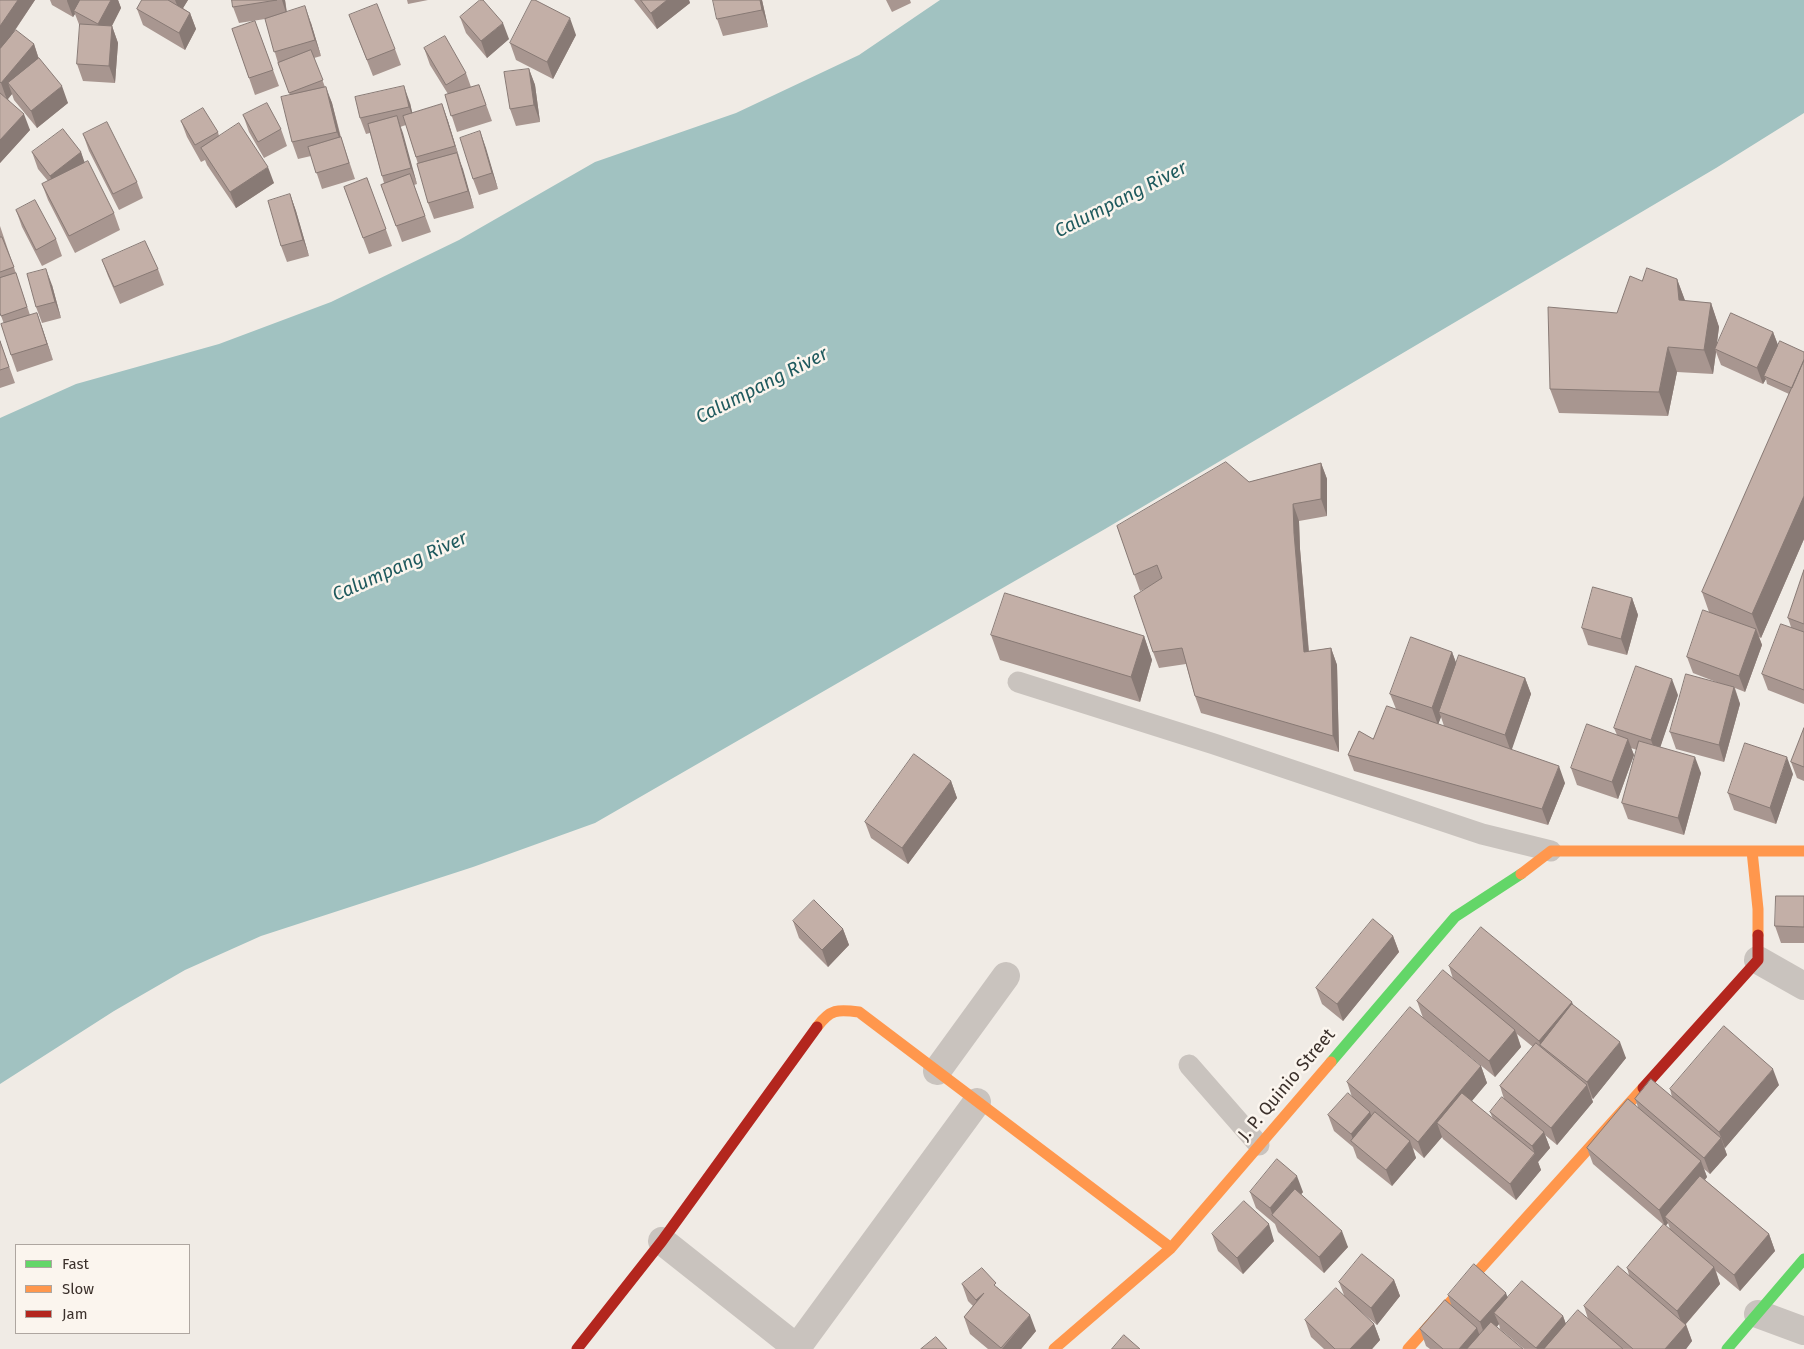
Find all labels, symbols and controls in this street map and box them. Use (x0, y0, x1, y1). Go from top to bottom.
water label: Calumpang River (1051, 157, 1191, 243)
water label: Calumpang River (692, 343, 832, 429)
water label: Calumpang River (329, 527, 471, 607)
street label: J. P. Quinio Street (1234, 1025, 1340, 1145)
legend (15, 1244, 190, 1334)
text: Fast (62, 1255, 89, 1273)
text: Slow (62, 1280, 94, 1298)
text: Jam (62, 1305, 88, 1323)

